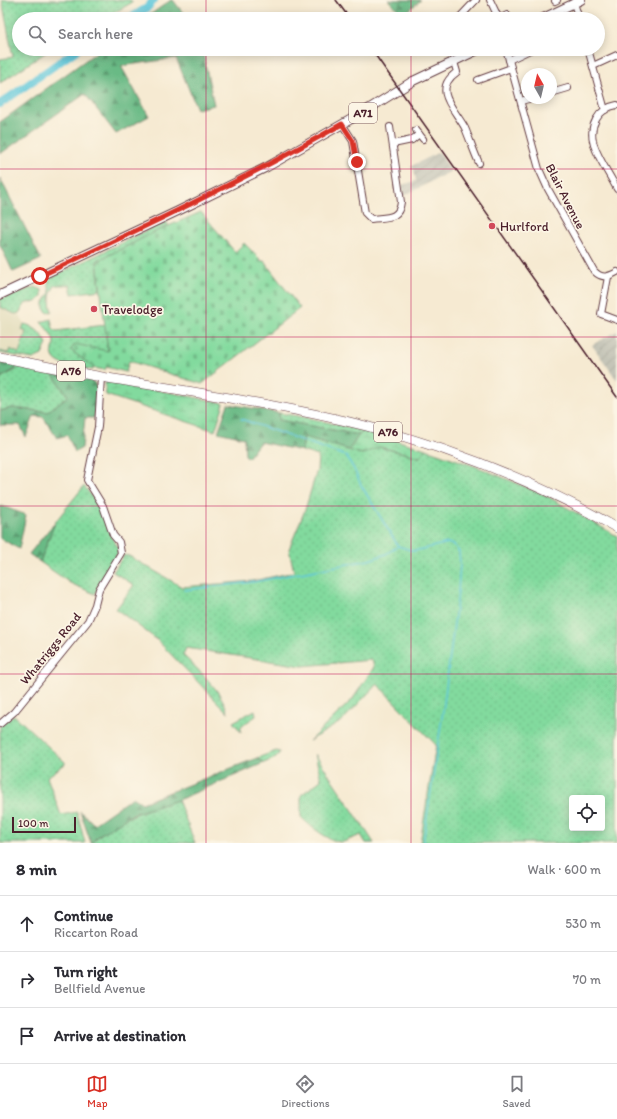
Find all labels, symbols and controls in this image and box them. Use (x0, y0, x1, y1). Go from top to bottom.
search box (12, 12, 605, 56)
icon: search (26, 23, 48, 45)
text: Search here (58, 25, 133, 43)
north arrow (521, 68, 557, 104)
road number: A71 (349, 103, 377, 123)
route end (348, 153, 366, 171)
street label: Blair Avenue (543, 161, 588, 231)
place label: Hurlford (500, 219, 549, 234)
marker: Hurlford (487, 221, 497, 231)
route start (31, 267, 49, 285)
place label: Travelodge (102, 302, 163, 317)
marker: Travelodge (89, 304, 99, 314)
road number: A76 (57, 361, 85, 381)
road number: A76 (374, 422, 402, 442)
street label: Whatriggs Road (17, 609, 84, 687)
map controls (569, 795, 605, 831)
button: locate (569, 795, 605, 831)
scale bar (12, 815, 76, 834)
text: 100 m (18, 817, 48, 830)
text: 8 min (16, 859, 57, 879)
text: Walk · 600 m (528, 862, 601, 877)
text: Continue (54, 907, 113, 925)
icon: ahead (16, 913, 38, 935)
text: 530 m (565, 916, 601, 931)
text: Riccarton Road (54, 925, 138, 940)
text: Turn right (54, 963, 118, 981)
icon: right (16, 969, 38, 991)
text: 70 m (573, 972, 601, 987)
text: Bellfield Avenue (54, 981, 146, 996)
icon: arrive (16, 1025, 38, 1047)
text: Arrive at destination (54, 1027, 186, 1045)
tab: Map (86, 1073, 108, 1110)
tab: Directions (281, 1073, 330, 1110)
tab: Saved (502, 1073, 531, 1110)

